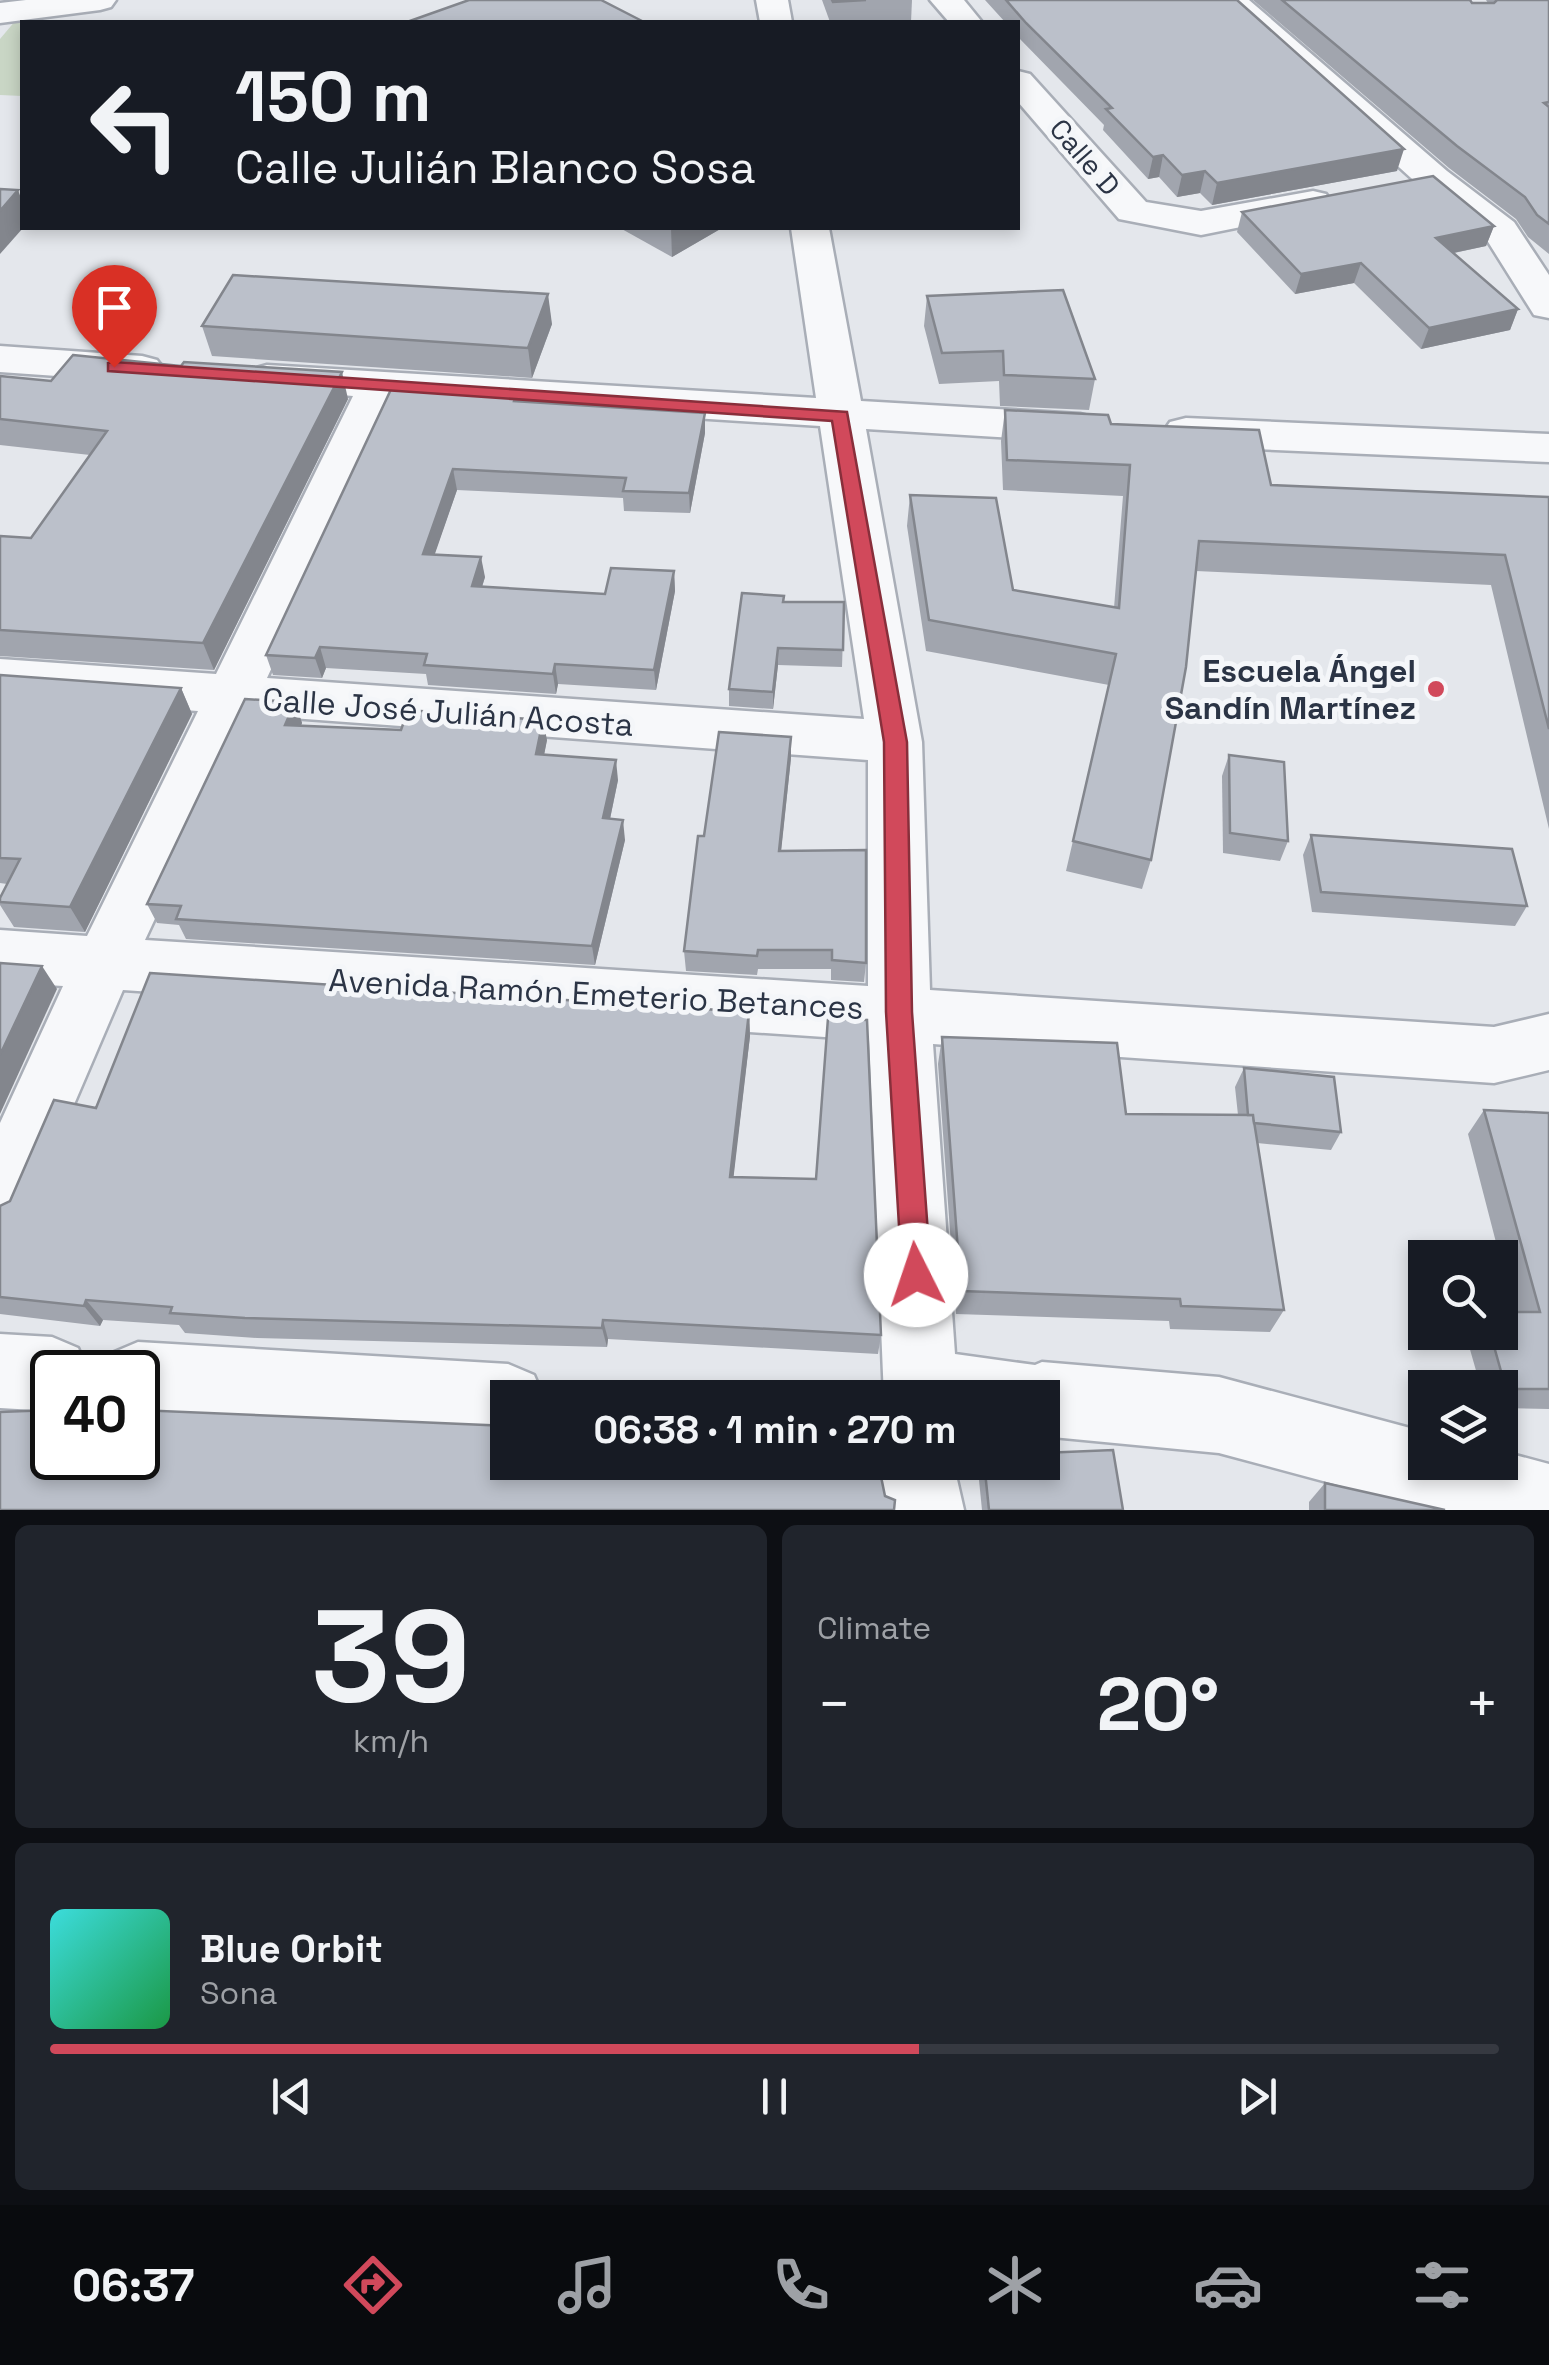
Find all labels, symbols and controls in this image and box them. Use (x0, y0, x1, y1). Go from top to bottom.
text: 150 m (235, 52, 432, 141)
icon: left (70, 60, 200, 190)
street label: Calle D (1042, 111, 1128, 203)
text: Calle Julián Blanco Sosa (235, 139, 756, 196)
pin (72, 265, 157, 368)
icon: arrive (87, 280, 142, 335)
place label: Escuela Ángel Sandín Martínez (1165, 651, 1416, 728)
marker: Escuela Ángel Sandín Martínez (1425, 678, 1447, 700)
street label: Calle José Julián Acosta (261, 679, 635, 745)
street label: Avenida Ramón Emeterio Betances (328, 960, 864, 1028)
position arrow (864, 1223, 968, 1327)
map controls (1408, 1240, 1518, 1480)
button: search (1408, 1240, 1518, 1350)
speed limit sign: 40 (30, 1350, 160, 1480)
button: layers (1408, 1370, 1518, 1480)
text: 06:38 · 1 min · 270 m (593, 1406, 957, 1454)
text: 39 (311, 1573, 471, 1739)
text: Climate (817, 1608, 931, 1648)
text: 20° (1097, 1656, 1219, 1752)
text: − (817, 1669, 851, 1739)
text: + (1465, 1669, 1499, 1739)
text: km/h (353, 1721, 429, 1761)
text: Blue Orbit (200, 1925, 383, 1973)
text: Sona (200, 1973, 277, 2013)
icon: previous (264, 2069, 319, 2124)
icon: pause (747, 2069, 802, 2124)
icon: next (1230, 2069, 1285, 2124)
icon: directions (338, 2250, 408, 2320)
icon: music (552, 2250, 622, 2320)
icon: phone (766, 2250, 836, 2320)
icon: climate (980, 2250, 1050, 2320)
icon: car (1193, 2250, 1263, 2320)
icon: filters (1407, 2250, 1477, 2320)
text: 06:37 (72, 2257, 195, 2314)

